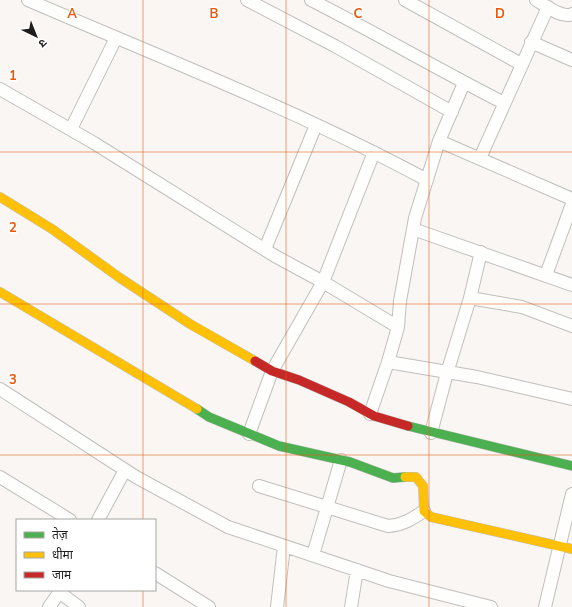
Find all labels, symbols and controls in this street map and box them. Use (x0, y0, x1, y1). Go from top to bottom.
text: A (67, 5, 77, 23)
text: B (210, 5, 219, 23)
text: C (354, 5, 363, 23)
text: D (495, 5, 505, 23)
north arrow (16, 16, 56, 56)
text: उ (35, 35, 50, 51)
text: 1 (9, 67, 17, 85)
text: 2 (9, 219, 17, 237)
text: 3 (9, 371, 17, 389)
legend (16, 519, 156, 591)
text: तेज़ (52, 527, 69, 543)
text: धीमा (52, 547, 74, 563)
text: जाम (52, 567, 72, 583)

